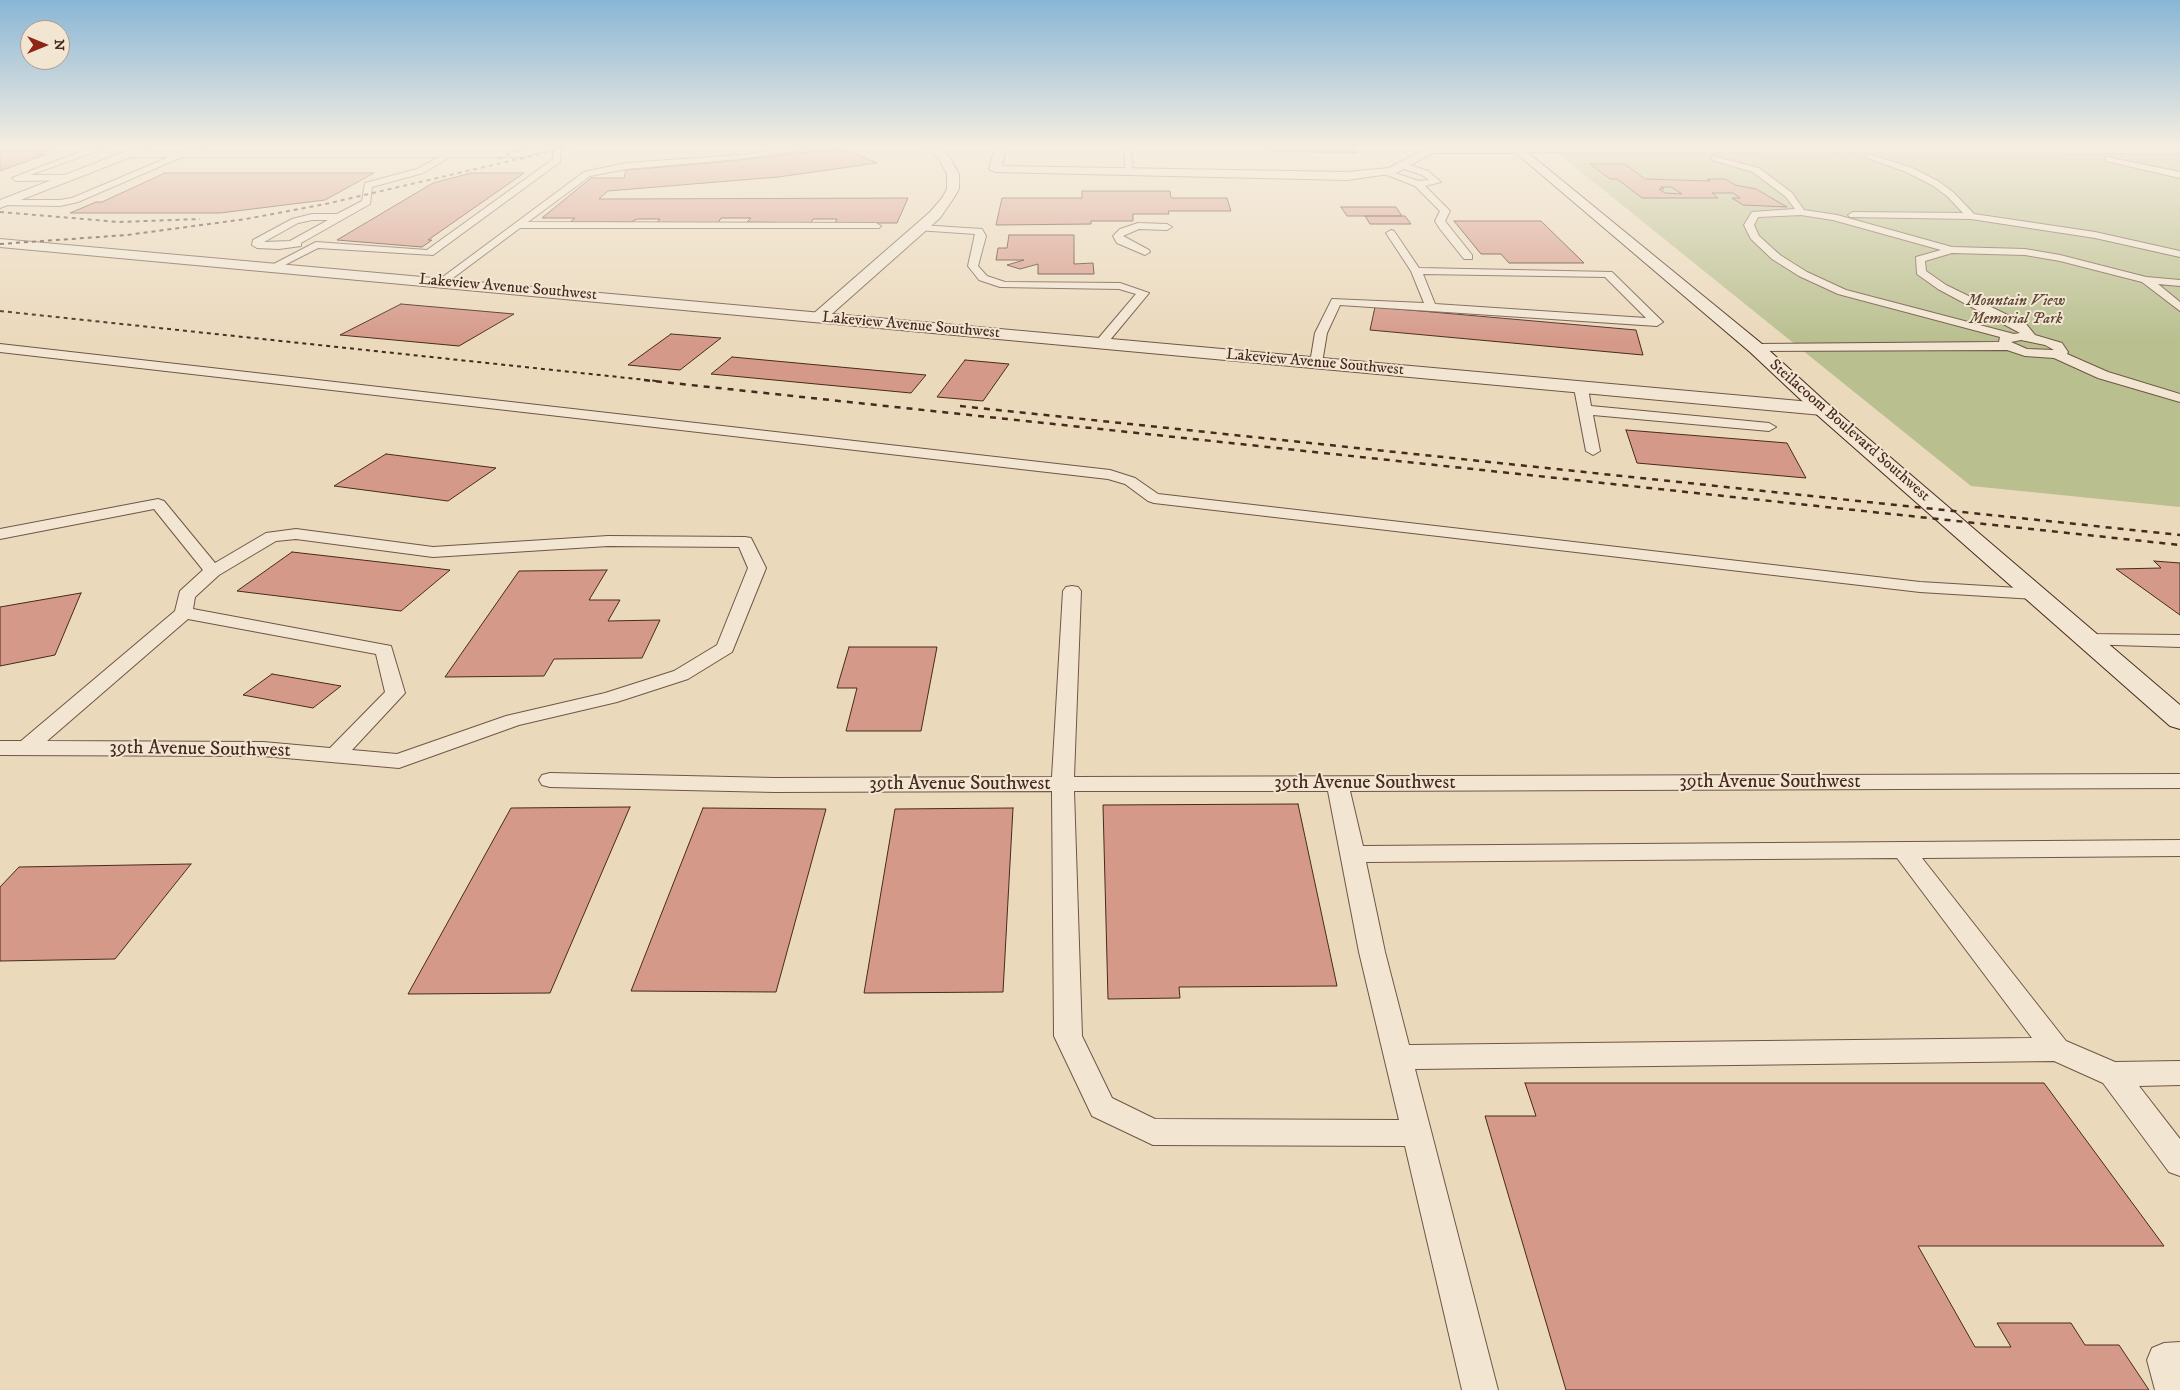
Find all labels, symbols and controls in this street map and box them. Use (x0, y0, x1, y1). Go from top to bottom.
north arrow (20, 20, 70, 70)
text: N (50, 39, 68, 51)
street label: Lakeview Avenue Southwest (418, 271, 598, 305)
park label: Mountain View Memorial Park (1967, 292, 2065, 330)
street label: Lakeview Avenue Southwest (821, 309, 1001, 343)
street label: Lakeview Avenue Southwest (1225, 346, 1405, 380)
street label: Steilacoom Boulevard Southwest (1765, 356, 1933, 506)
street label: 39th Avenue Southwest (109, 736, 291, 764)
street label: 39th Avenue Southwest (1679, 771, 1861, 795)
street label: 39th Avenue Southwest (1274, 772, 1456, 796)
street label: 39th Avenue Southwest (869, 773, 1051, 797)

